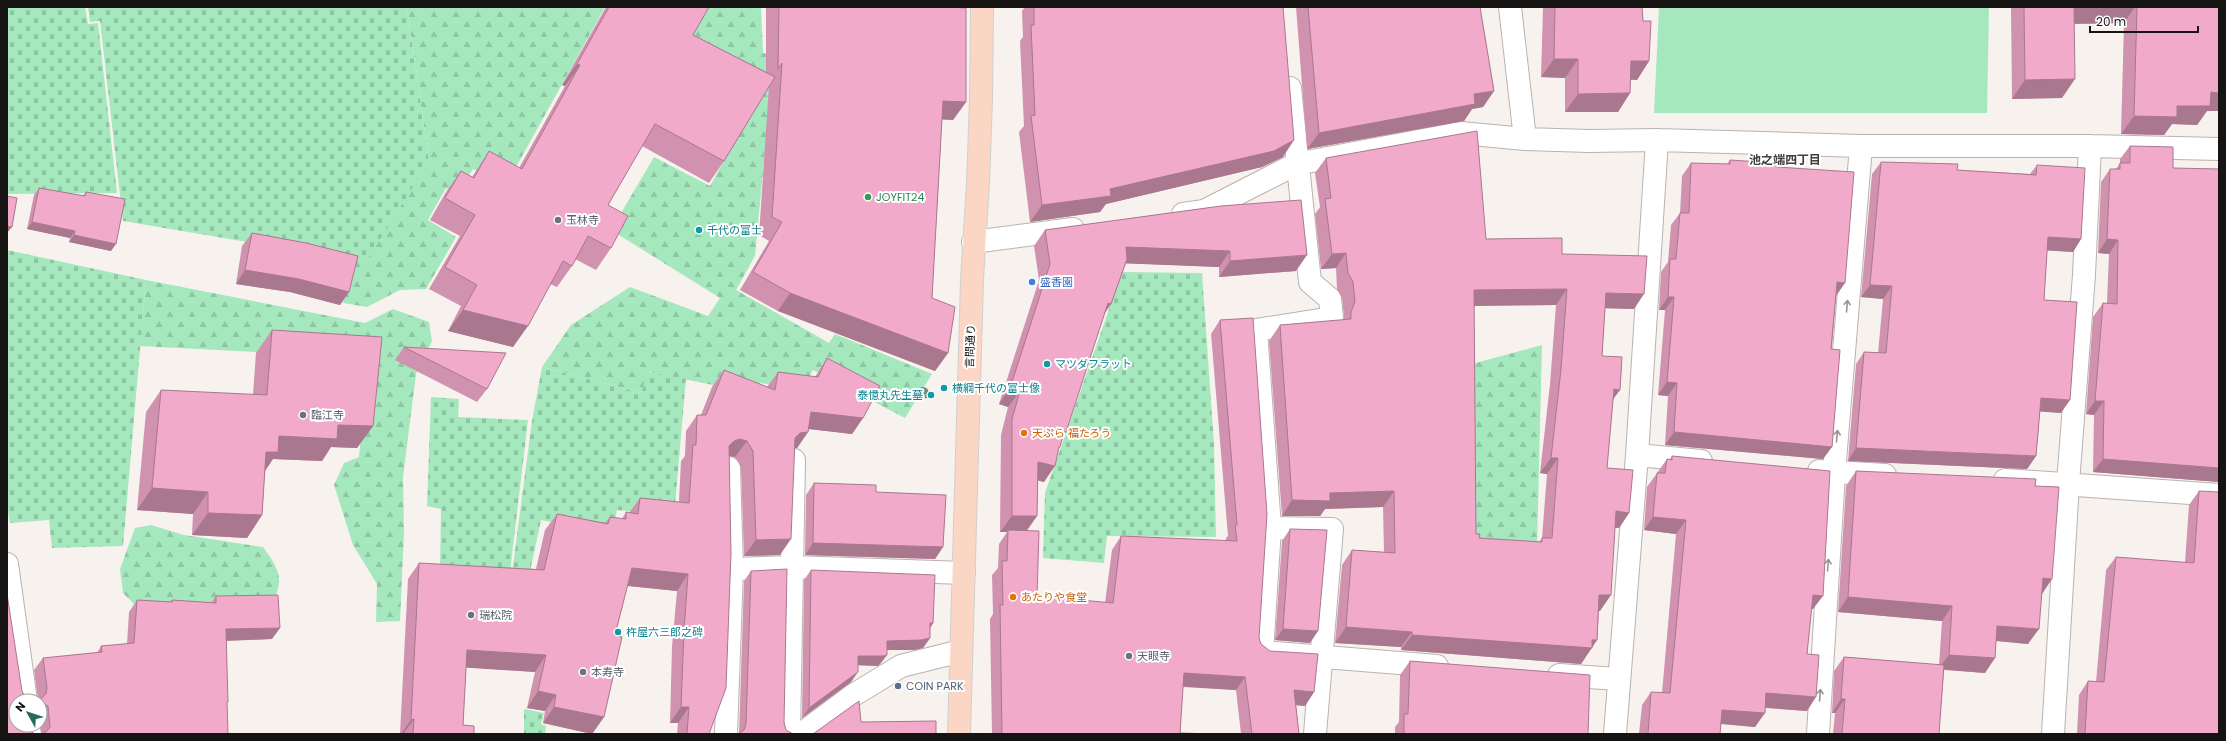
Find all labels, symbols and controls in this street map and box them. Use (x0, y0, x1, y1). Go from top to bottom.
scale bar (2090, 8, 2198, 34)
text: 20 m (2096, 13, 2126, 30)
district label: 池之端四丁目 (1749, 151, 1821, 168)
place label: JOYFIT24 (876, 189, 924, 205)
marker: JOYFIT24 (863, 192, 873, 202)
place label: 玉林寺 (566, 212, 599, 228)
marker: 玉林寺 (553, 215, 563, 225)
place label: 千代の富士 (707, 222, 762, 238)
marker: 千代の富士 (694, 225, 704, 235)
place label: 盛香園 (1040, 274, 1073, 290)
marker: 盛香園 (1027, 277, 1037, 287)
one-way arrow (1844, 300, 1851, 313)
street label: 言問通り (961, 324, 979, 368)
place label: マツダフラット (1055, 356, 1132, 372)
marker: マツダフラット (1042, 359, 1052, 369)
place label: 横綱千代の富士像 (952, 380, 1040, 396)
marker: 横綱千代の富士像 (939, 383, 949, 393)
place label: 泰憶丸先生墓 (857, 387, 923, 403)
marker: 泰憶丸先生墓 (926, 390, 936, 400)
place label: 臨江寺 (311, 407, 344, 423)
marker: 臨江寺 (298, 410, 308, 420)
place label: 天ぷら 福たろう (1032, 425, 1111, 441)
marker: 天ぷら 福たろう (1019, 428, 1029, 438)
one-way arrow (1833, 430, 1841, 443)
one-way arrow (1825, 559, 1832, 572)
place label: あたりや食堂 (1021, 589, 1087, 605)
marker: あたりや食堂 (1008, 592, 1018, 602)
place label: 瑞松院 (479, 607, 512, 623)
marker: 瑞松院 (466, 610, 476, 620)
place label: 杵屋六三郎之碑 (626, 624, 703, 640)
marker: 杵屋六三郎之碑 (613, 627, 623, 637)
place label: 天眼寺 (1137, 648, 1170, 664)
marker: 天眼寺 (1124, 651, 1134, 661)
place label: 本寿寺 (591, 664, 624, 680)
marker: 本寿寺 (578, 667, 588, 677)
place label: COIN PARK (906, 678, 964, 694)
marker: COIN PARK (893, 681, 903, 691)
one-way arrow (1816, 689, 1824, 702)
north arrow (8, 693, 48, 733)
text: N (11, 698, 29, 715)

